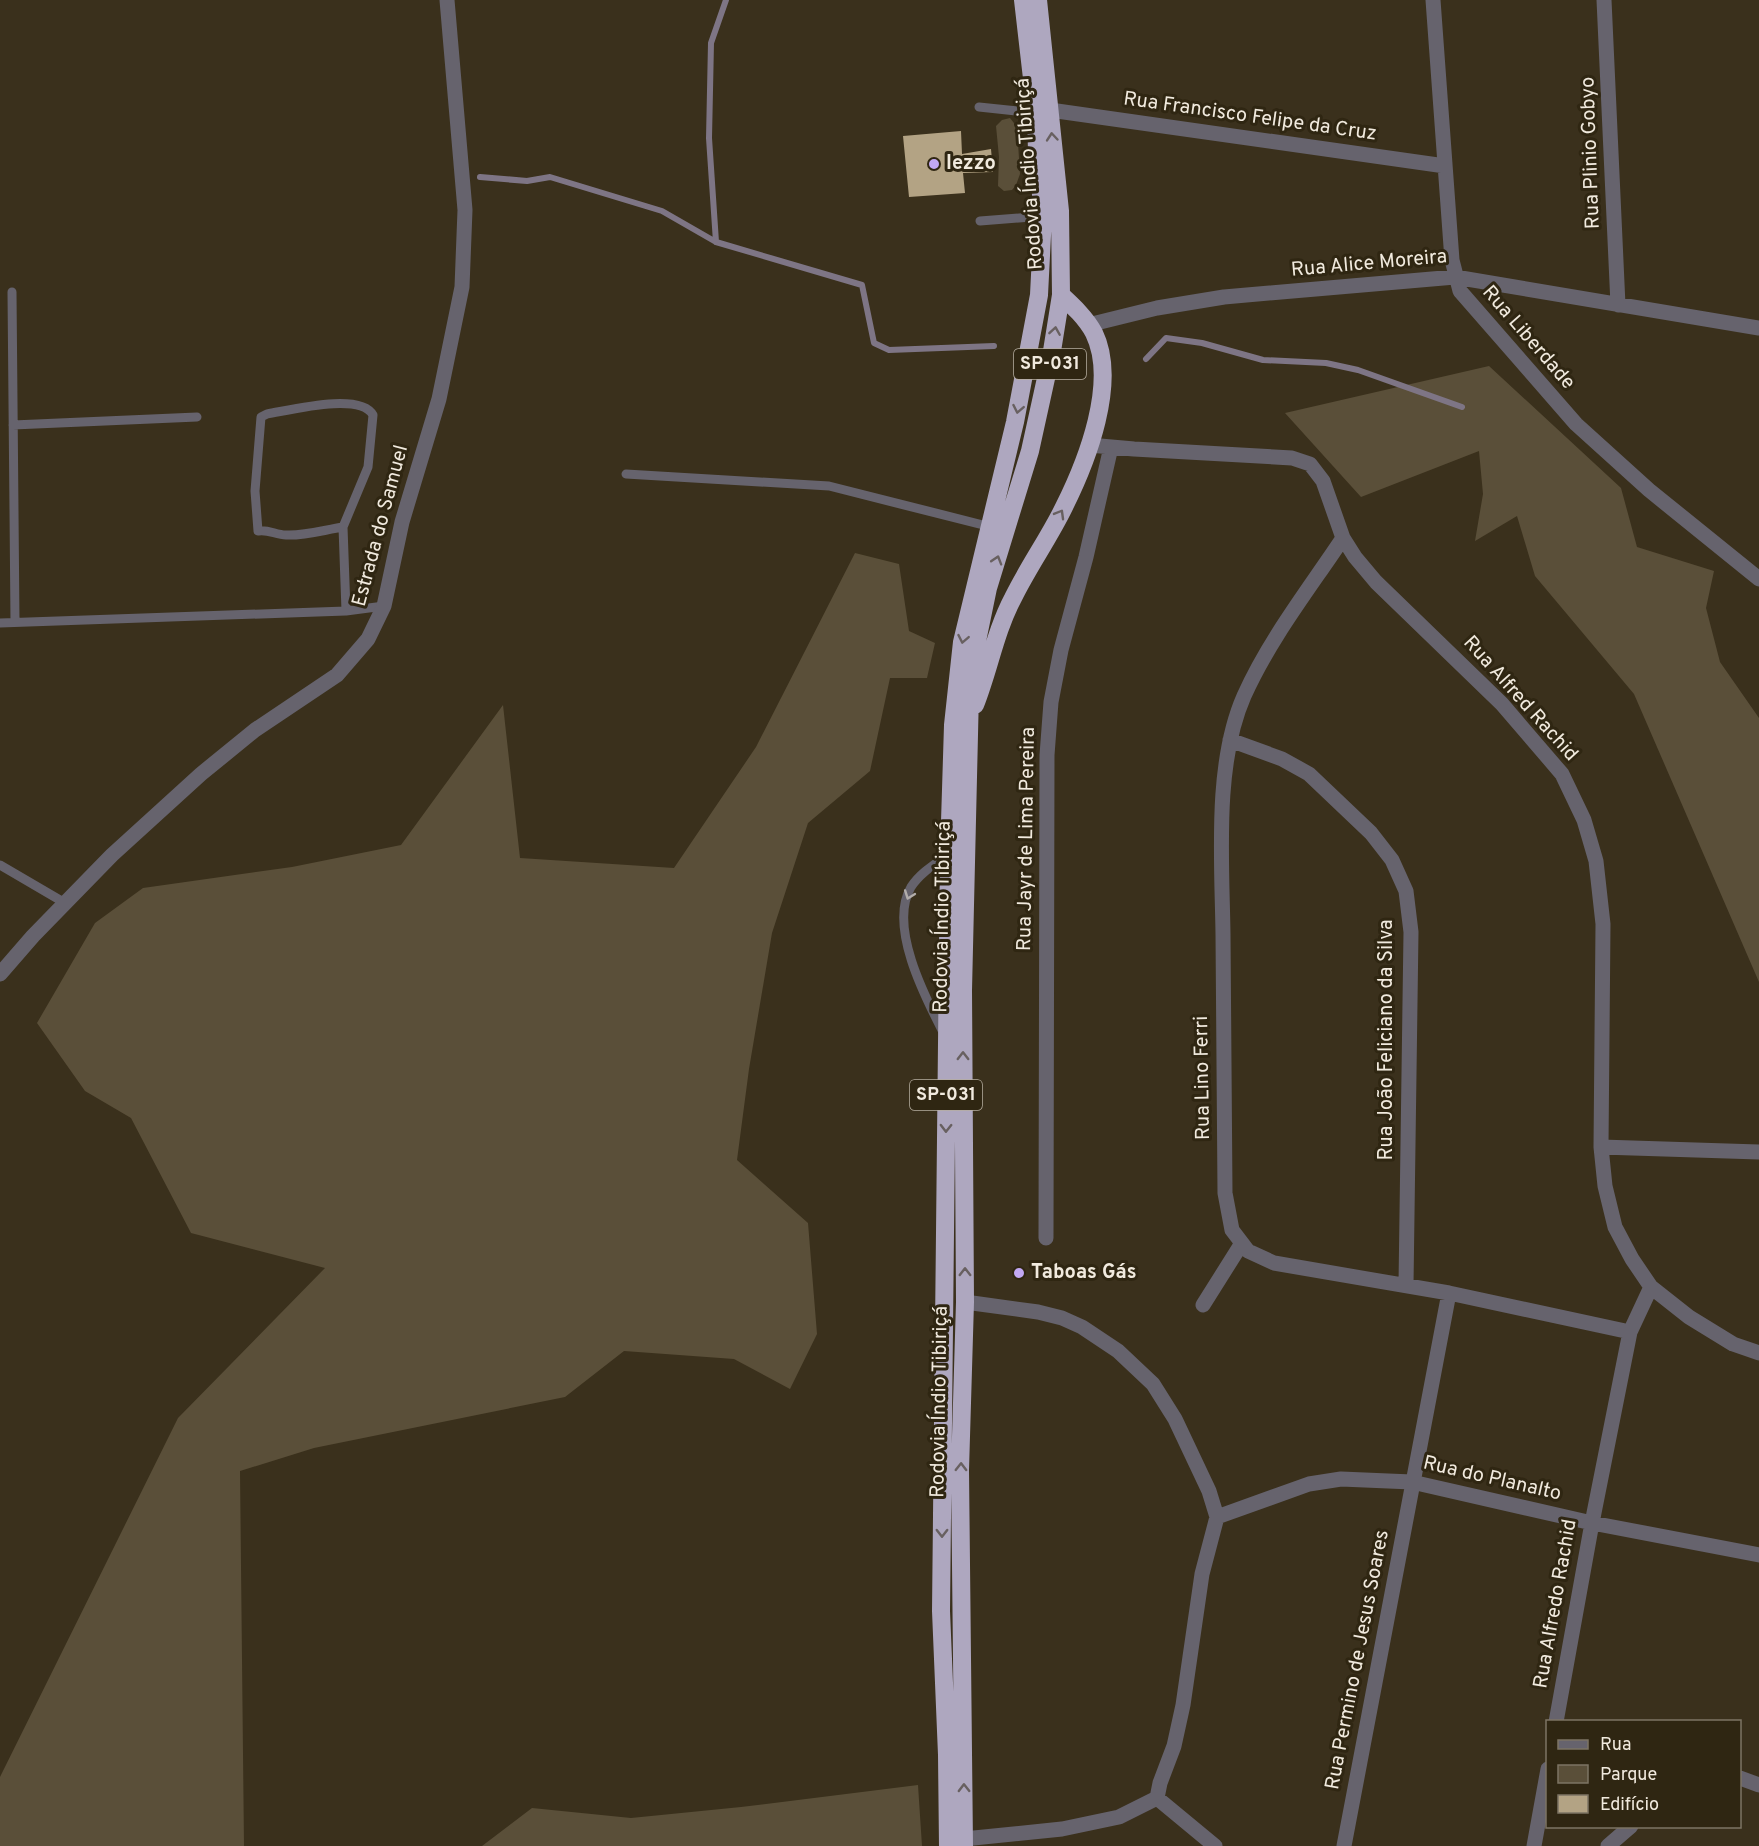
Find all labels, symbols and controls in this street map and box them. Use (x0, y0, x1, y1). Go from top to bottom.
street label: Rua Plinio Gobyo (1575, 76, 1607, 230)
street label: Rodovia Índio Tibiriçá (1008, 77, 1050, 271)
street label: Rua Francisco Felipe da Cruz (1122, 86, 1378, 148)
one-way arrow (1046, 132, 1059, 141)
place label: Iezzo (946, 151, 996, 177)
marker: Iezzo (927, 157, 941, 171)
street label: Rua Alice Moreira (1290, 244, 1448, 284)
street label: Rua Liberdade (1476, 281, 1580, 395)
one-way arrow (1049, 326, 1061, 336)
road number: SP-031 (1014, 349, 1086, 379)
one-way arrow (1012, 403, 1025, 413)
street label: Estrada do Samuel (347, 442, 415, 610)
one-way arrow (1052, 510, 1064, 521)
one-way arrow (990, 555, 1002, 566)
street label: Rua Alfred Rachid (1457, 631, 1583, 767)
one-way arrow (957, 634, 970, 644)
street label: Rua Jayr de Lima Pereira (1012, 727, 1042, 951)
street label: Rodovia Índio Tibiriçá (926, 821, 958, 1013)
one-way arrow (904, 889, 917, 899)
street label: Rua João Feliciano da Silva (1374, 919, 1400, 1161)
street label: Rua Lino Ferri (1189, 1016, 1217, 1140)
one-way arrow (957, 1051, 969, 1060)
road number: SP-031 (910, 1080, 982, 1110)
one-way arrow (940, 1123, 952, 1132)
place label: Taboas Gás (1031, 1260, 1137, 1286)
marker: Taboas Gás (1012, 1266, 1026, 1280)
one-way arrow (958, 1267, 971, 1276)
street label: Rodovia Índio Tibiriçá (923, 1306, 955, 1498)
street label: Rua do Planalto (1420, 1450, 1564, 1508)
one-way arrow (955, 1462, 967, 1471)
street label: Rua Alfredo Rachid (1528, 1517, 1584, 1691)
one-way arrow (936, 1528, 948, 1537)
street label: Rua Permino de Jesus Soares (1320, 1528, 1396, 1792)
legend (1546, 1720, 1741, 1828)
text: Rua (1600, 1734, 1631, 1757)
text: Parque (1600, 1764, 1657, 1787)
one-way arrow (958, 1783, 970, 1792)
text: Edifício (1600, 1794, 1659, 1817)

